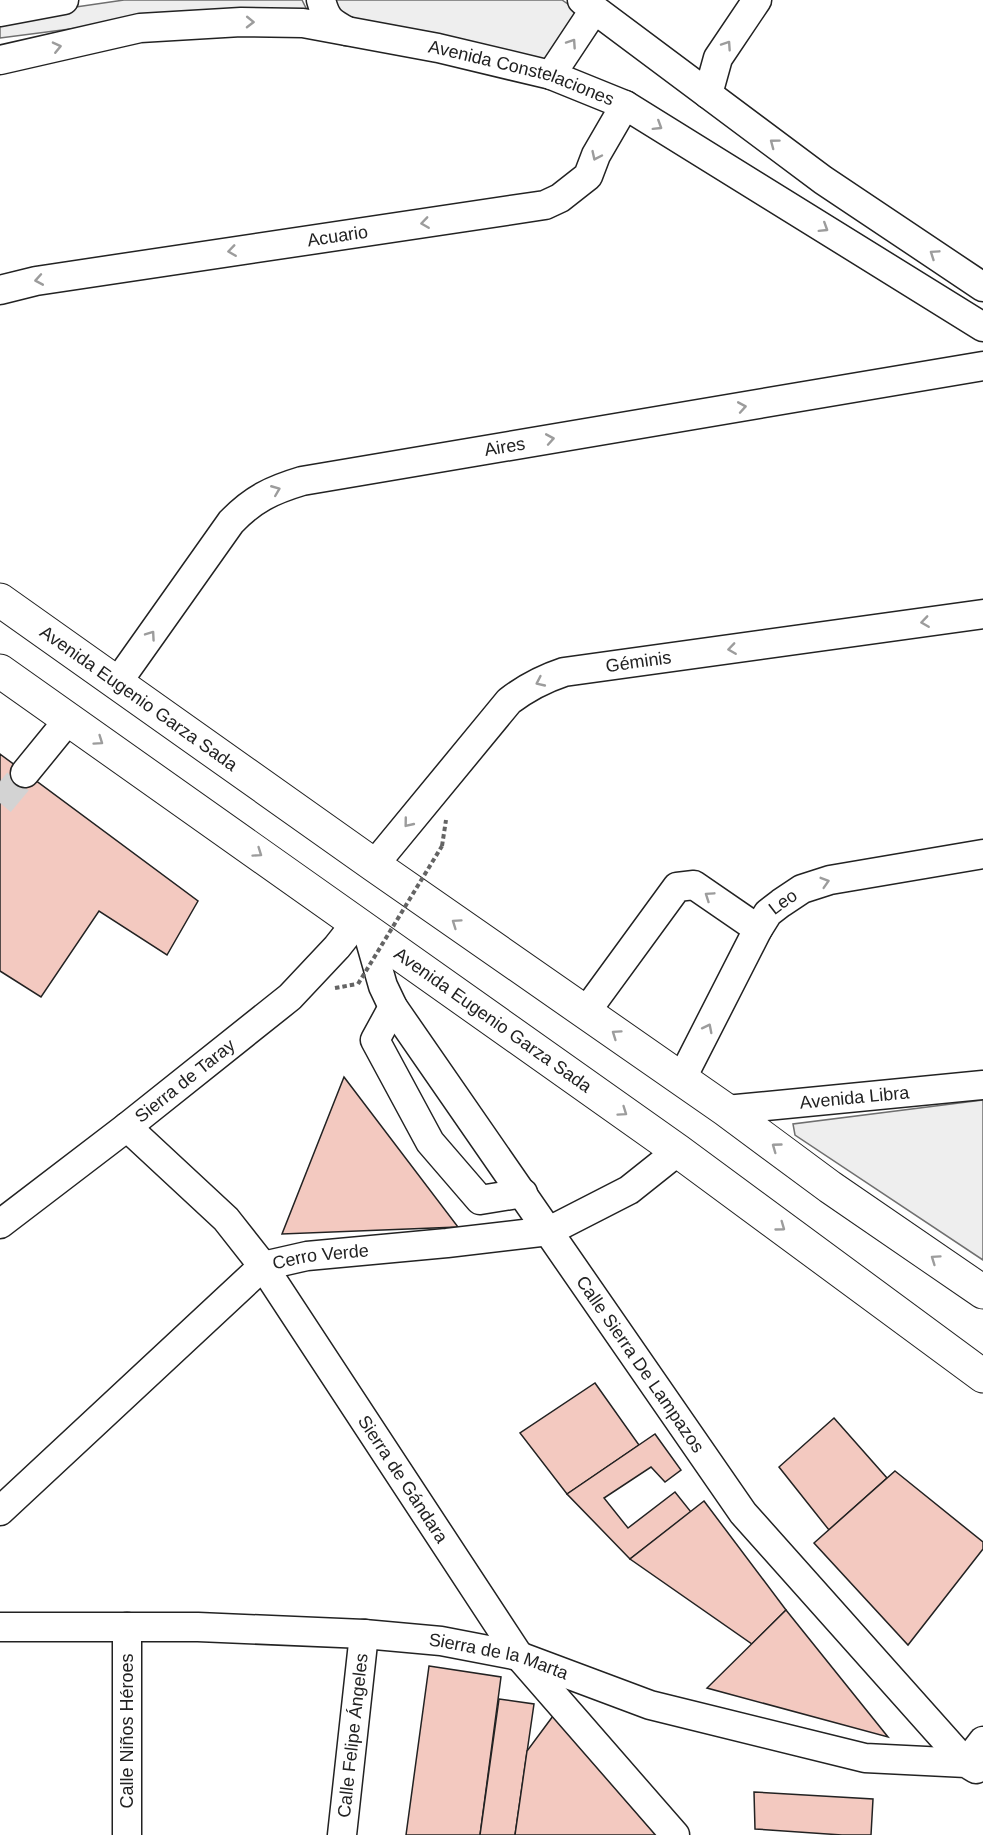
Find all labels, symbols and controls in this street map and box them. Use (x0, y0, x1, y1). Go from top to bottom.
one-way arrow (245, 16, 254, 29)
street label: Avenida Constelaciones (427, 36, 617, 110)
one-way arrow (565, 38, 576, 49)
one-way arrow (720, 40, 731, 51)
one-way arrow (52, 42, 62, 55)
one-way arrow (652, 118, 663, 129)
one-way arrow (770, 139, 781, 150)
one-way arrow (592, 150, 604, 161)
one-way arrow (420, 216, 430, 228)
one-way arrow (818, 221, 828, 233)
street label: Acuario (306, 222, 369, 250)
one-way arrow (228, 245, 237, 257)
one-way arrow (930, 250, 941, 261)
one-way arrow (35, 274, 44, 286)
one-way arrow (738, 401, 747, 413)
street label: Aires (483, 433, 527, 460)
one-way arrow (545, 433, 555, 446)
one-way arrow (270, 485, 281, 497)
one-way arrow (920, 615, 930, 627)
street label: Avenida Eugenio Garza Sada (36, 622, 242, 776)
one-way arrow (144, 631, 155, 642)
one-way arrow (727, 642, 737, 654)
street label: Géminis (604, 647, 672, 676)
one-way arrow (536, 674, 547, 686)
one-way arrow (93, 734, 104, 745)
one-way arrow (405, 816, 416, 827)
one-way arrow (252, 846, 263, 857)
one-way arrow (819, 877, 830, 889)
street label: Leo (765, 885, 801, 919)
one-way arrow (705, 892, 716, 903)
one-way arrow (452, 919, 463, 930)
street label: Avenida Eugenio Garza Sada (390, 943, 596, 1097)
one-way arrow (700, 1023, 712, 1034)
one-way arrow (612, 1030, 623, 1041)
street label: Sierra de Taray (131, 1035, 239, 1127)
street label: Avenida Libra (799, 1082, 911, 1113)
one-way arrow (617, 1105, 628, 1116)
one-way arrow (771, 1143, 782, 1154)
one-way arrow (774, 1219, 785, 1230)
street label: Cerro Verde (271, 1240, 370, 1274)
one-way arrow (931, 1255, 942, 1266)
street label: Calle Sierra De Lampazos (572, 1272, 708, 1456)
street label: Sierra de Gándara (354, 1412, 453, 1547)
street label: Sierra de la Marta (428, 1630, 572, 1684)
street label: Calle Felipe Ángeles (334, 1652, 372, 1819)
street label: Calle Niños Héroes (117, 1653, 137, 1809)

